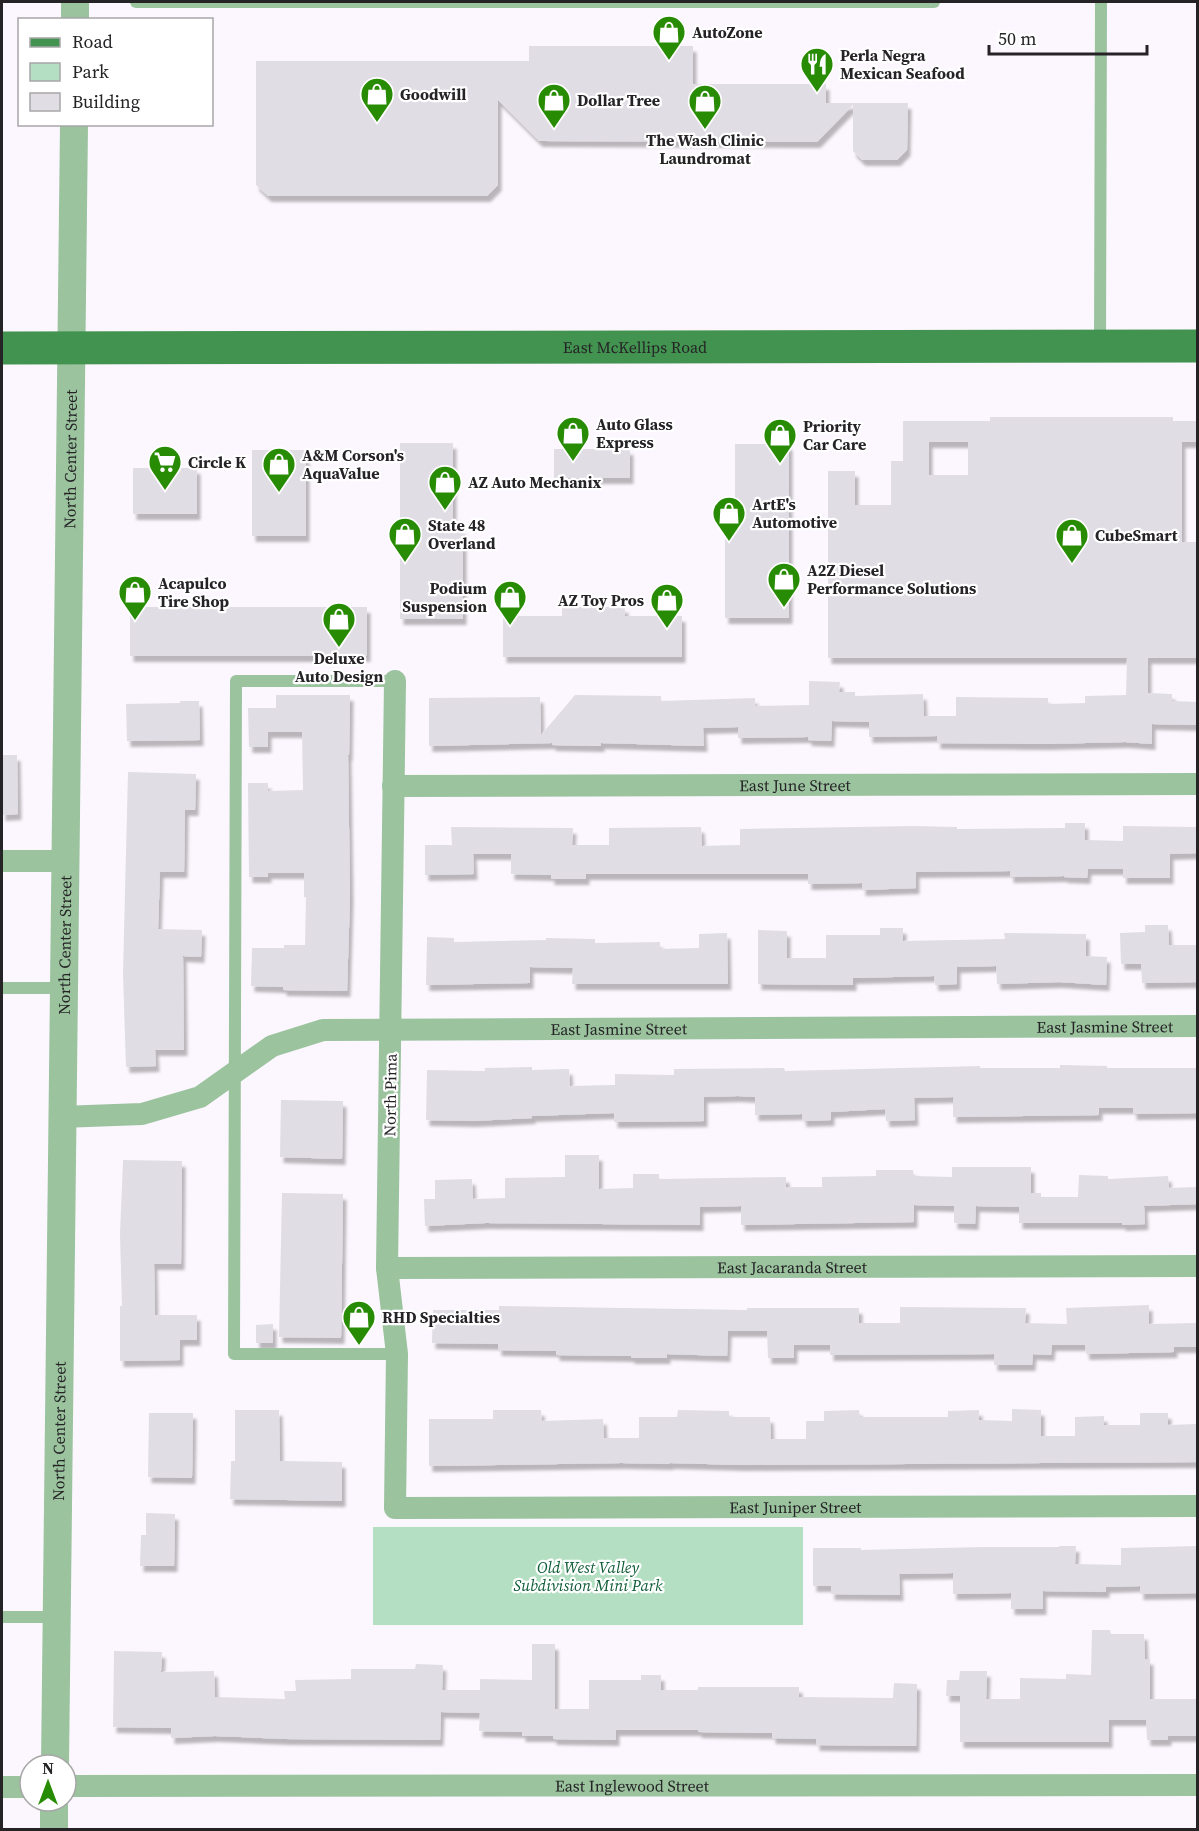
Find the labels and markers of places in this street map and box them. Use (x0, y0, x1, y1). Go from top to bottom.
shop icon: AutoZone (651, 14, 687, 61)
place label: AutoZone (692, 21, 763, 43)
place label: Perla Negra Mexican Seafood (840, 44, 965, 84)
restaurant icon: Perla Negra Mexican Seafood (799, 46, 835, 93)
shop icon: Goodwill (359, 76, 395, 123)
shop icon: Dollar Tree (536, 82, 572, 129)
place label: Goodwill (400, 83, 466, 105)
shop icon: The Wash Clinic Laundromat (687, 83, 723, 130)
place label: Dollar Tree (577, 89, 660, 111)
place label: The Wash Clinic Laundromat (646, 129, 764, 169)
place label: Auto Glass Express (596, 413, 673, 453)
shop icon: Auto Glass Express (555, 415, 591, 462)
place label: Priority Car Care (803, 415, 866, 455)
shop icon: Priority Car Care (762, 417, 798, 464)
supermarket icon: Circle K (147, 444, 183, 491)
place label: A&M Corson's AquaValue (302, 444, 404, 484)
shop icon: A&M Corson's AquaValue (261, 446, 297, 493)
place label: Circle K (188, 451, 247, 473)
shop icon: AZ Auto Mechanix (427, 464, 463, 511)
place label: AZ Auto Mechanix (468, 471, 602, 493)
place label: ArtE's Automotive (752, 493, 837, 533)
shop icon: ArtE's Automotive (711, 495, 747, 542)
place label: State 48 Overland (428, 514, 496, 554)
shop icon: State 48 Overland (387, 516, 423, 563)
shop icon: CubeSmart (1054, 517, 1090, 564)
place label: CubeSmart (1095, 524, 1178, 546)
place label: A2Z Diesel Performance Solutions (807, 559, 976, 599)
shop icon: A2Z Diesel Performance Solutions (766, 561, 802, 608)
place label: Acapulco Tire Shop (158, 572, 229, 612)
shop icon: Acapulco Tire Shop (117, 574, 153, 621)
place label: Podium Suspension (402, 577, 487, 617)
shop icon: Podium Suspension (492, 579, 528, 626)
shop icon: AZ Toy Pros (649, 582, 685, 629)
place label: AZ Toy Pros (558, 589, 644, 611)
shop icon: Deluxe Auto Design (321, 601, 357, 648)
place label: Deluxe Auto Design (295, 647, 383, 687)
shop icon: RHD Specialties (341, 1299, 377, 1346)
place label: RHD Specialties (382, 1306, 500, 1328)

